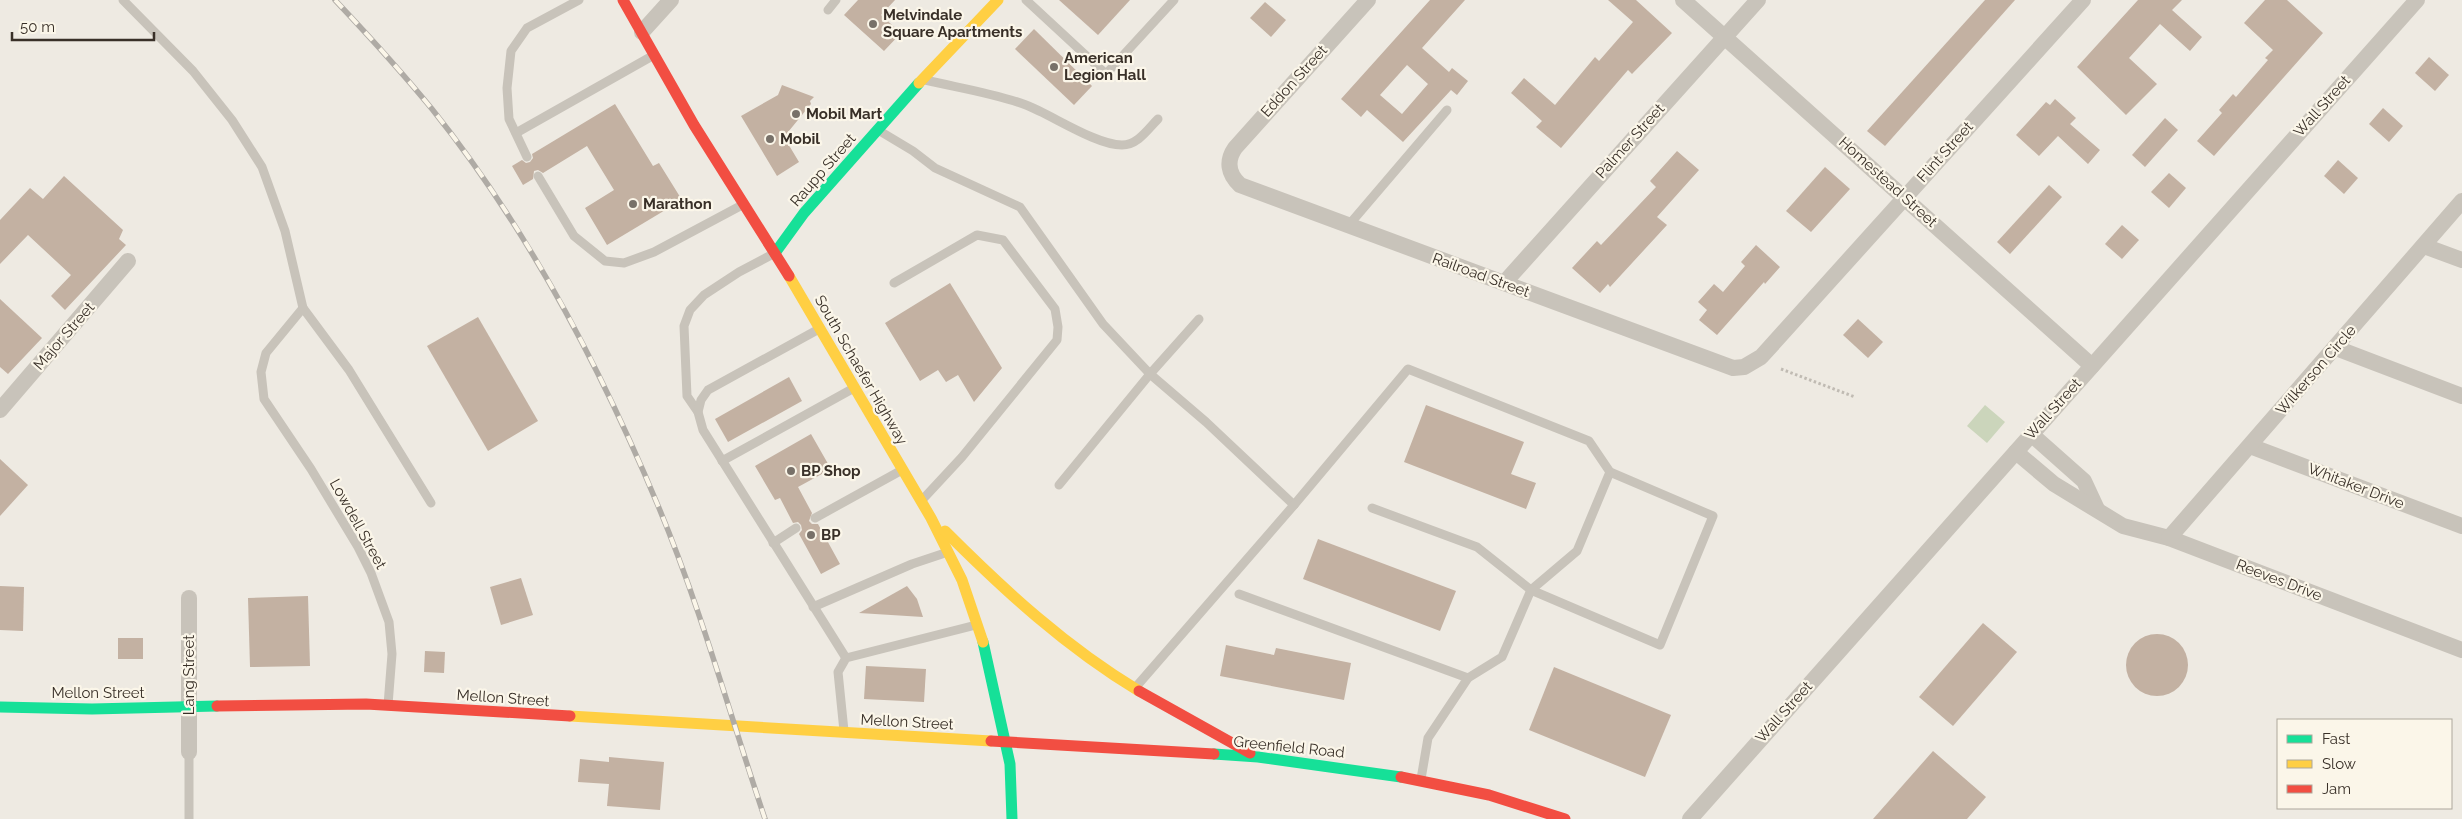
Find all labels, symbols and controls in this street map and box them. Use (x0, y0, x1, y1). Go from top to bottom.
place label: Melvindale Square Apartments (883, 6, 1022, 41)
scale bar (12, 10, 155, 42)
text: 50 m (20, 18, 55, 36)
marker: Melvindale Square Apartments (867, 18, 879, 30)
street label: Eddon Street (1257, 41, 1331, 121)
place label: American Legion Hall (1064, 49, 1146, 84)
marker: American Legion Hall (1048, 61, 1060, 73)
street label: Wall Street (2290, 72, 2354, 140)
street label: Palmer Street (1592, 100, 1668, 182)
place label: Mobil Mart (806, 105, 883, 123)
marker: Mobil Mart (790, 108, 802, 120)
street label: Flint Street (1913, 118, 1977, 186)
place label: Mobil (780, 130, 820, 148)
street label: Raupp Street (786, 130, 860, 210)
marker: Mobil (764, 133, 776, 145)
street label: Homestead Street (1835, 133, 1941, 231)
place label: Marathon (643, 195, 712, 213)
marker: Marathon (627, 198, 639, 210)
street label: Railroad Street (1430, 249, 1532, 301)
street label: South Schaefer Highway (811, 292, 911, 448)
street label: Major Street (30, 298, 98, 374)
street label: Wilkerson Circle (2272, 321, 2360, 419)
street label: Wall Street (2021, 375, 2085, 443)
street label: Whitaker Drive (2305, 459, 2407, 513)
place label: BP Shop (801, 462, 861, 480)
marker: BP Shop (785, 465, 797, 477)
street label: Lowdell Street (326, 476, 390, 572)
place label: BP (821, 526, 841, 544)
marker: BP (805, 529, 817, 541)
street label: Reeves Drive (2234, 555, 2325, 605)
street label: Lang Street (180, 635, 198, 715)
street label: Wall Street (1752, 678, 1816, 746)
street label: Mellon Street (51, 684, 145, 702)
street label: Mellon Street (456, 686, 550, 710)
street label: Mellon Street (860, 711, 954, 733)
legend (2277, 719, 2452, 809)
text: Fast (2322, 730, 2350, 748)
street label: Greenfield Road (1233, 732, 1345, 762)
text: Slow (2322, 755, 2356, 773)
text: Jam (2322, 780, 2351, 798)

